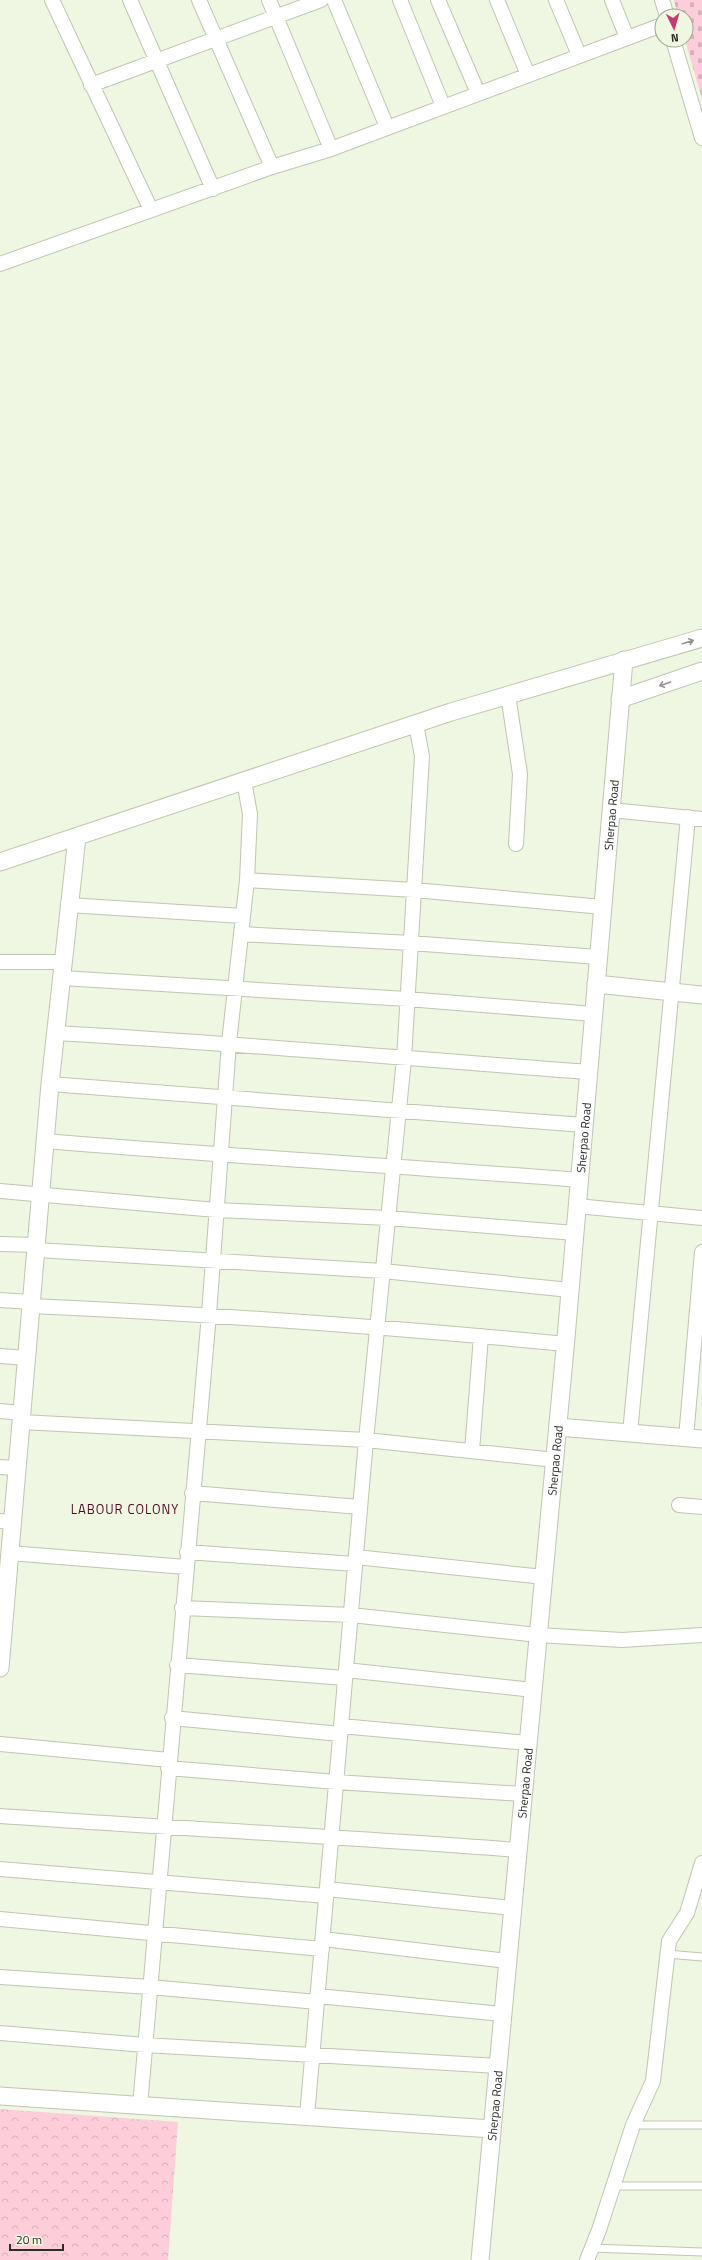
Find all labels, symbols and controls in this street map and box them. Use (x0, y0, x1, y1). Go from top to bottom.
north arrow (654, 8, 694, 48)
text: N (670, 30, 679, 46)
one-way arrow (681, 638, 694, 645)
one-way arrow (659, 681, 672, 688)
street label: Sherpao Road (598, 779, 623, 851)
street label: Sherpao Road (571, 1102, 596, 1174)
street label: Sherpao Road (542, 1424, 567, 1496)
district label: LABOUR COLONY (71, 1499, 179, 1519)
street label: Sherpao Road (512, 1747, 537, 1819)
street label: Sherpao Road (482, 2070, 507, 2142)
scale bar (10, 2226, 63, 2252)
text: 20 m (16, 2230, 42, 2249)

